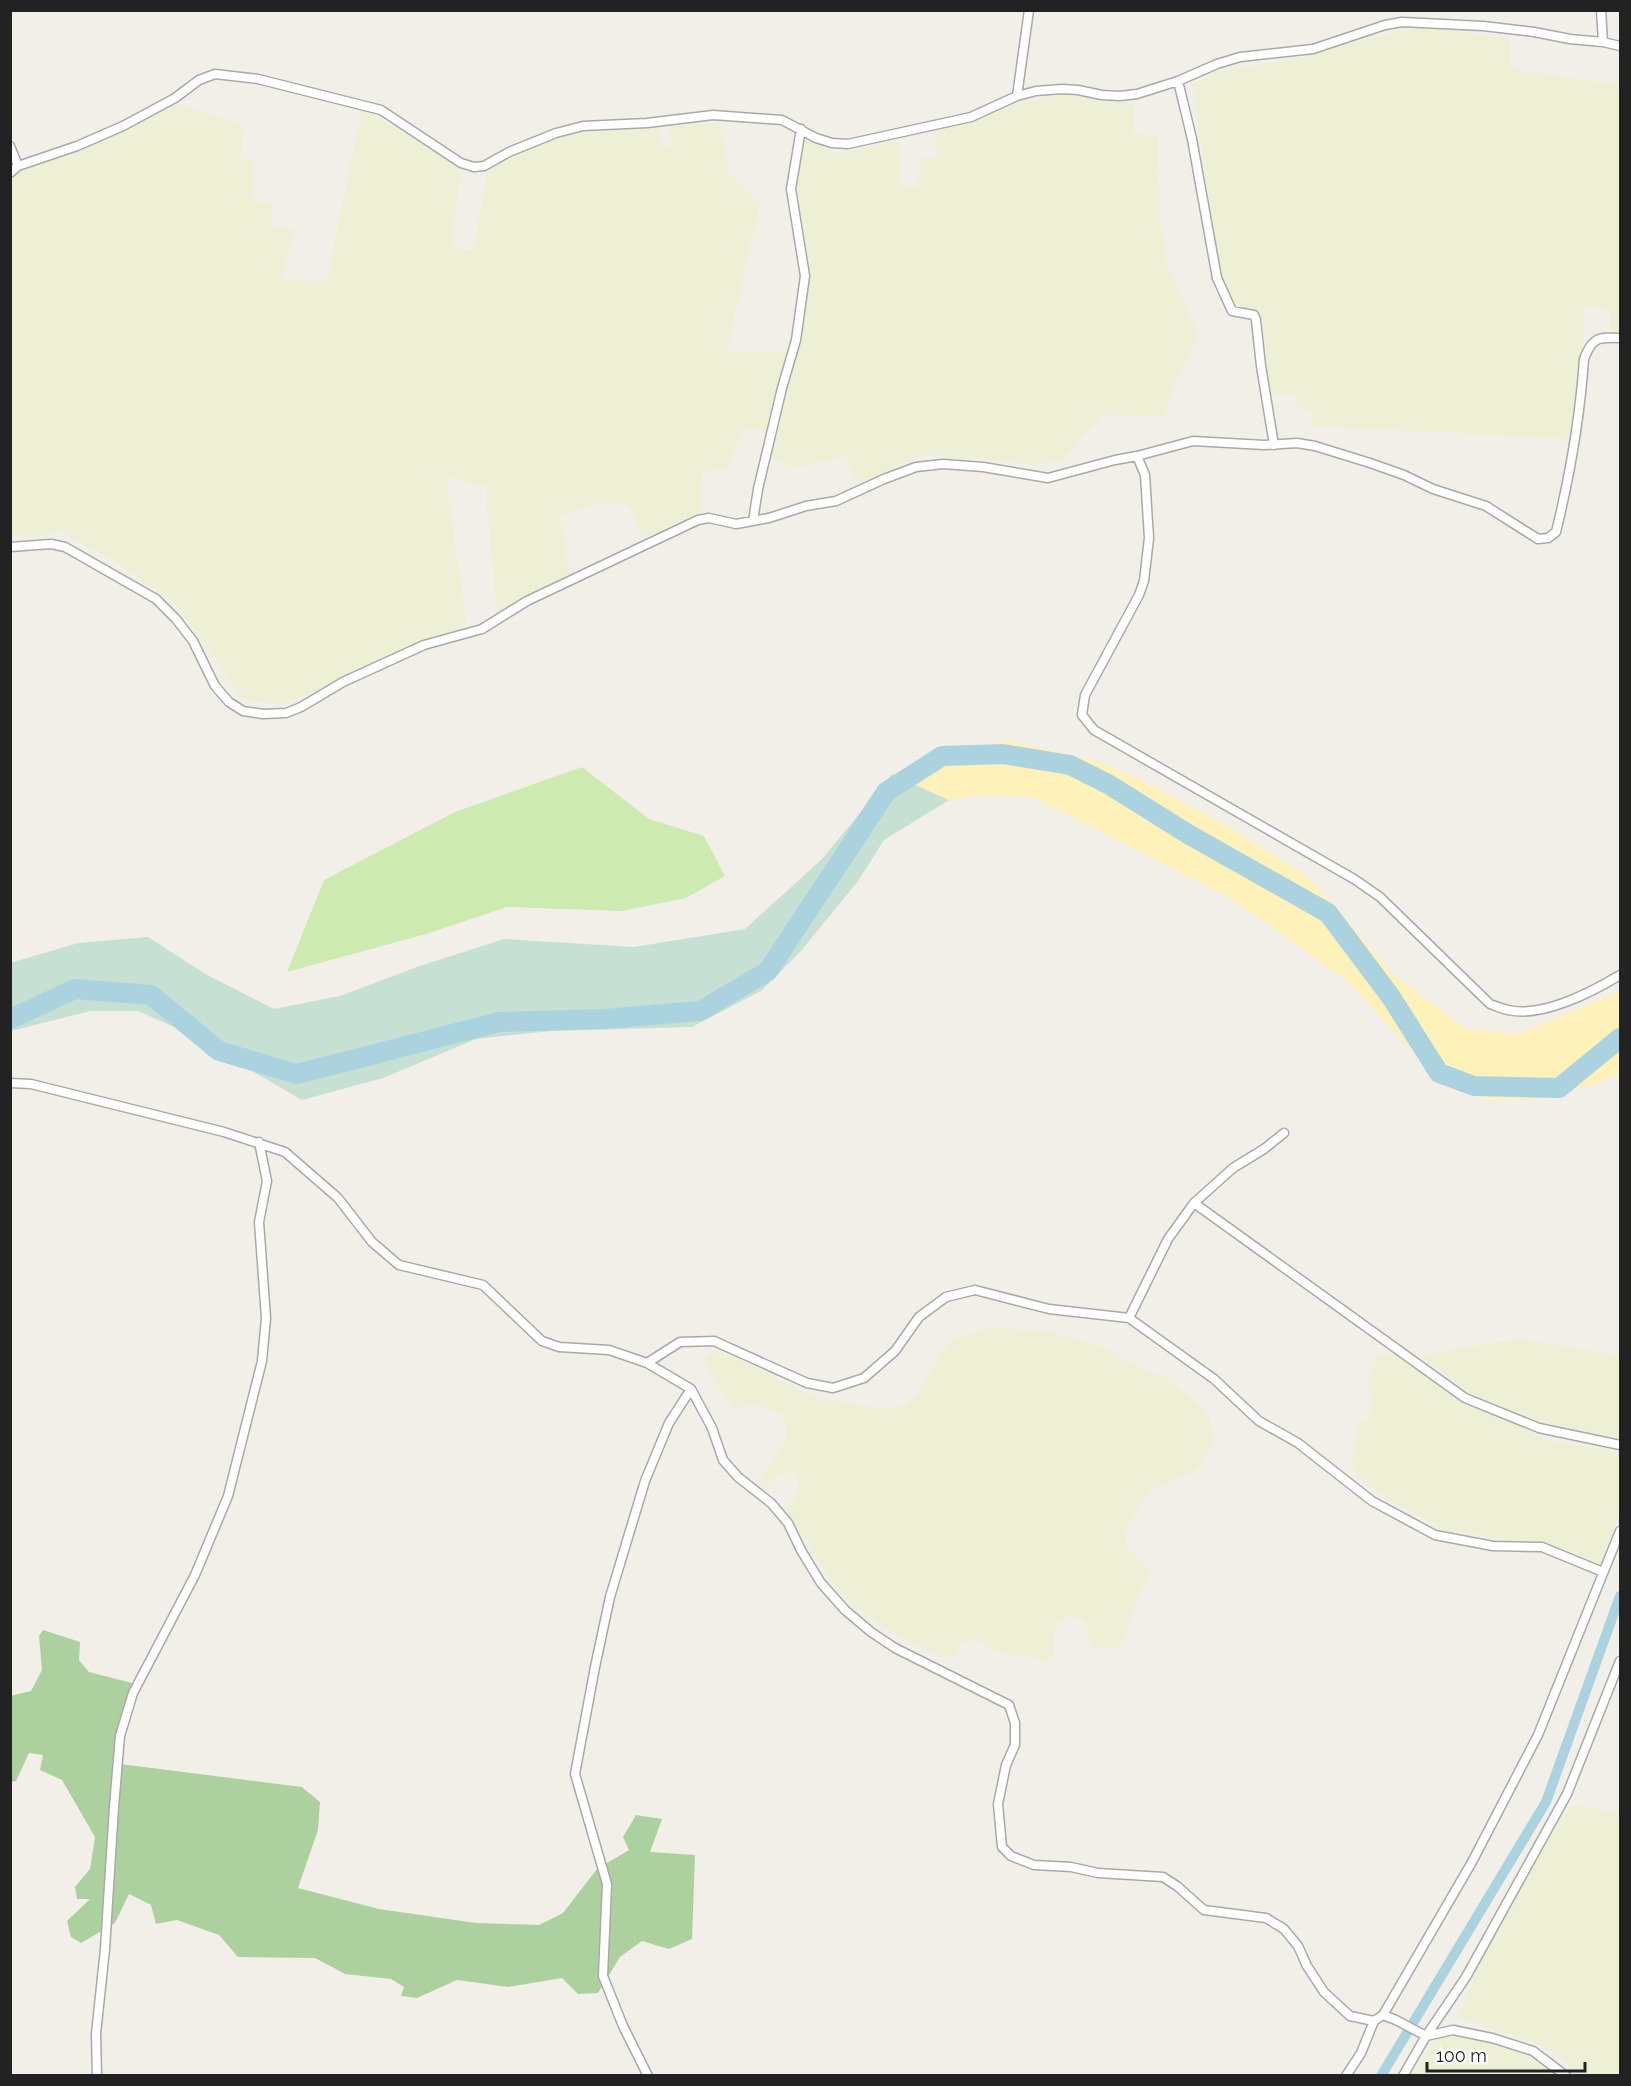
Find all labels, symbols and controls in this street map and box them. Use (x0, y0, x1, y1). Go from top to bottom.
scale bar (1427, 2035, 1584, 2073)
text: 100 m (1436, 2045, 1487, 2066)

